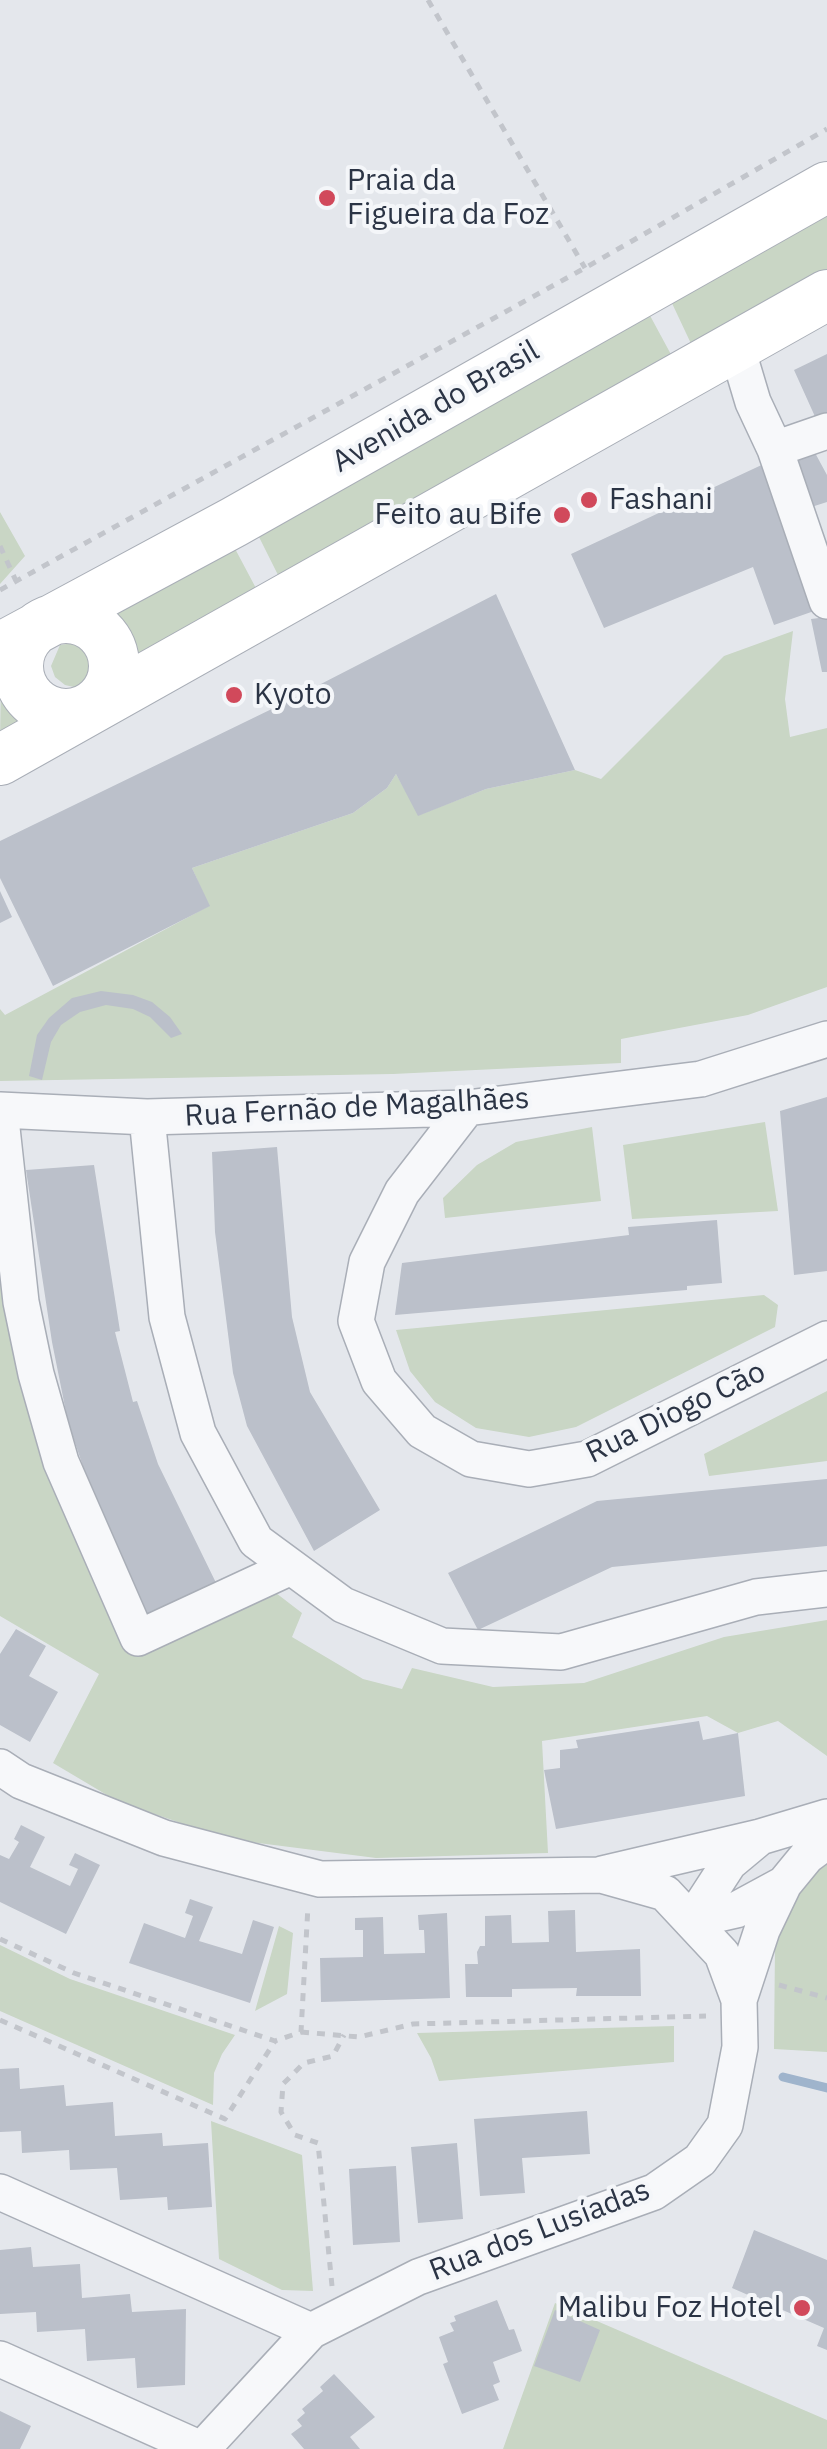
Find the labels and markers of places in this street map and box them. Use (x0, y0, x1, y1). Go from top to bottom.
place label: Praia da Figueira da Foz (347, 163, 549, 234)
marker: Praia da Figueira da Foz (316, 187, 338, 209)
place label: Fashani (609, 482, 713, 518)
marker: Fashani (578, 489, 600, 511)
place label: Feito au Bife (374, 497, 542, 533)
marker: Feito au Bife (551, 504, 573, 526)
place label: Kyoto (254, 677, 332, 713)
marker: Kyoto (223, 684, 245, 706)
place label: Malibu Foz Hotel (558, 2290, 782, 2326)
marker: Malibu Foz Hotel (791, 2297, 813, 2319)

